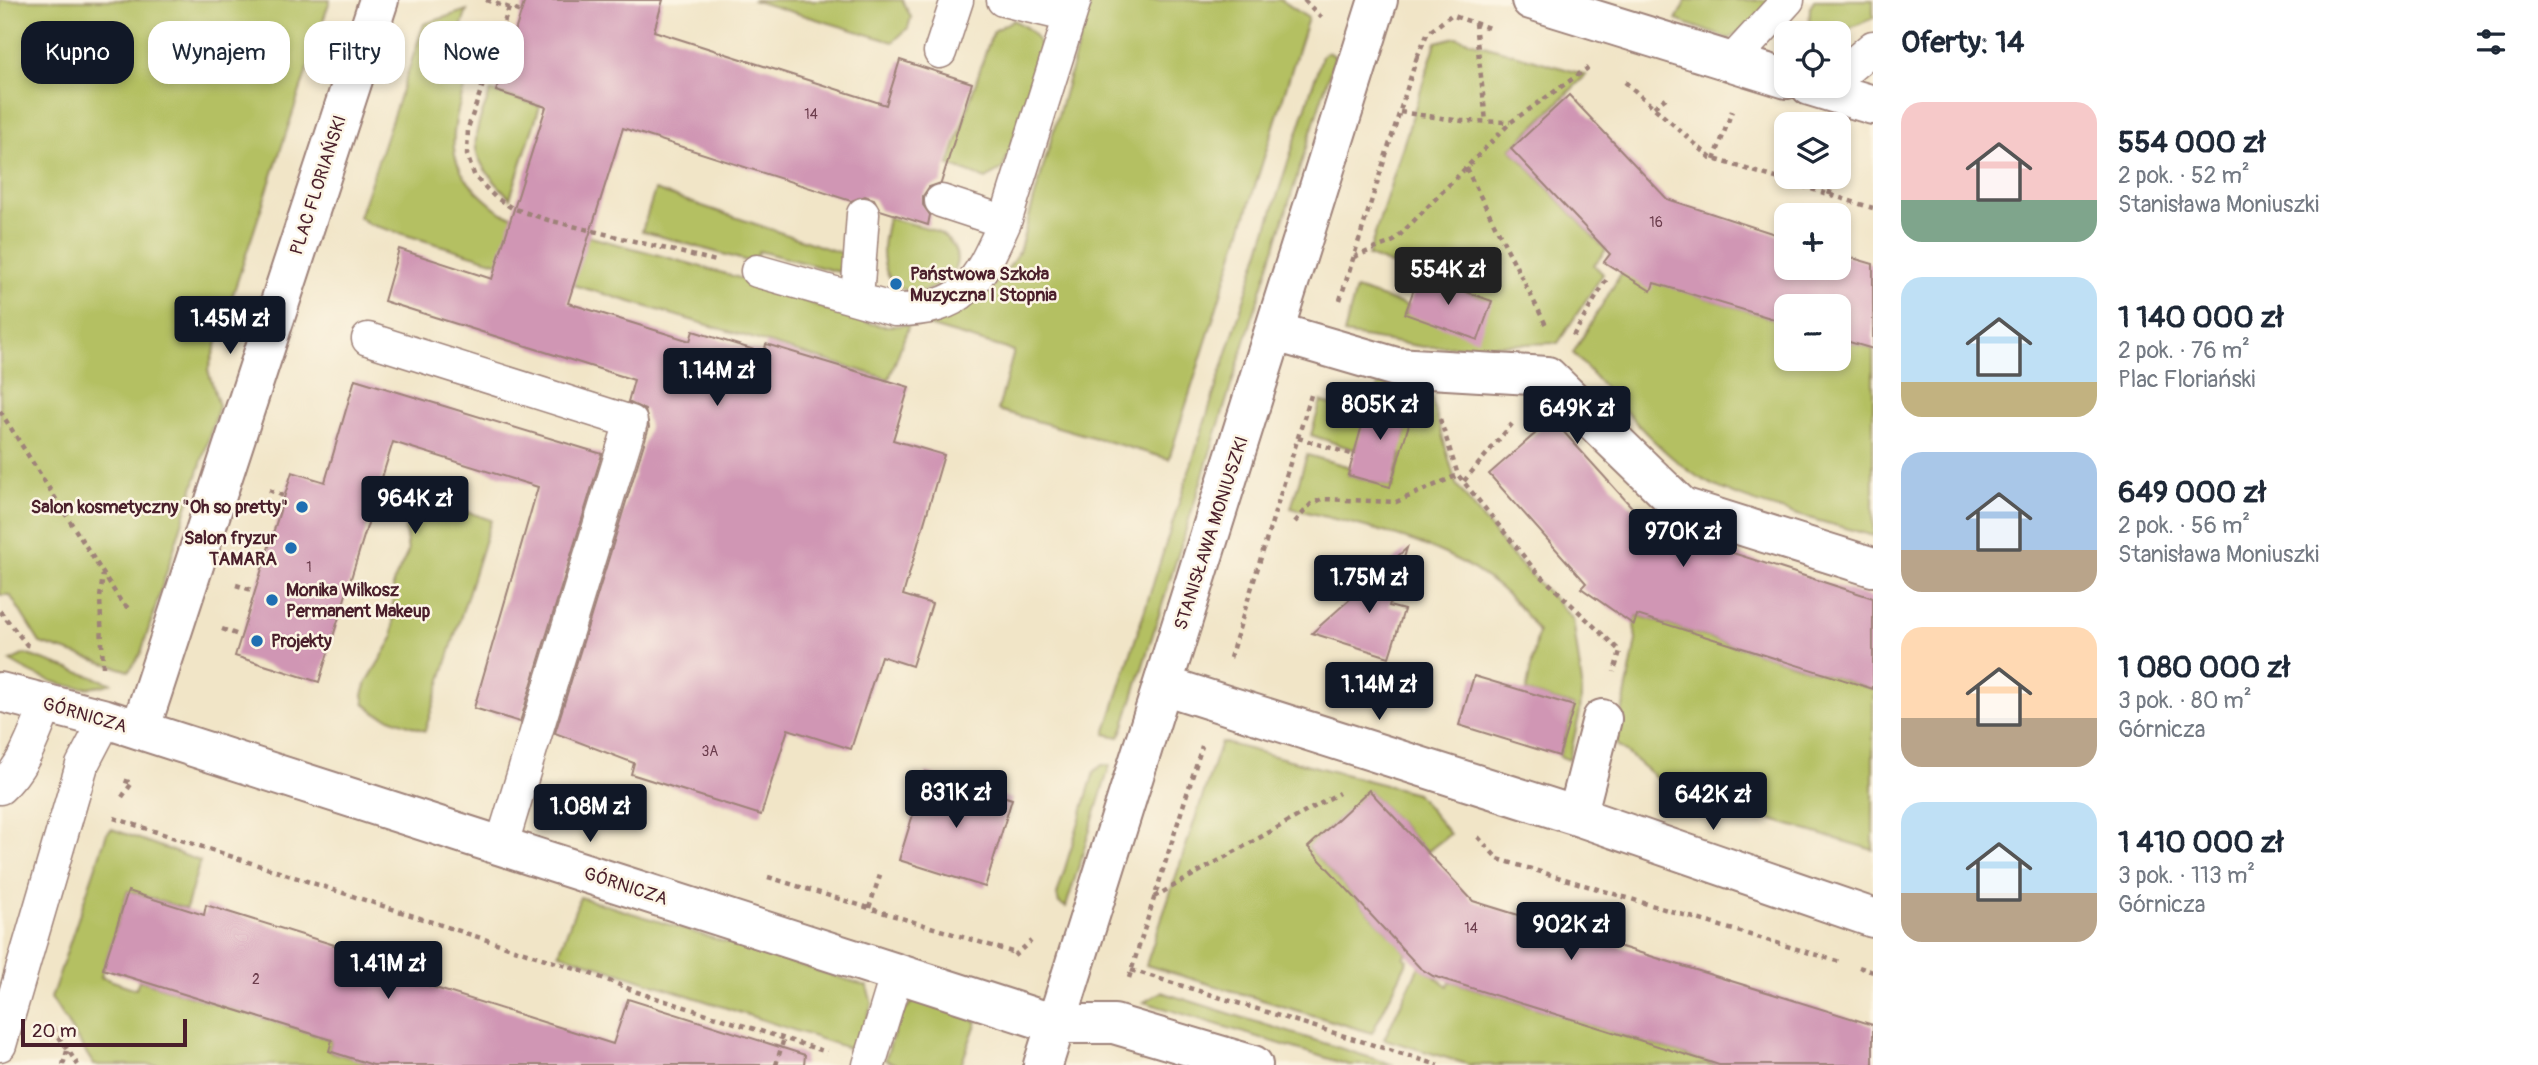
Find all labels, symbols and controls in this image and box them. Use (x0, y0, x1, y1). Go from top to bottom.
chip: Kupno (21, 21, 134, 84)
chip: Wynajem (148, 21, 290, 84)
chip: Filtry (304, 21, 405, 84)
chip: Nowe (419, 21, 524, 84)
map controls (1774, 21, 1851, 371)
button: locate (1774, 21, 1851, 98)
icon: filters (2472, 23, 2510, 61)
text: Oferty: 14 (1901, 24, 2024, 61)
house number: 14 (804, 106, 818, 123)
street label: PLAC FLORIAŃSKI (285, 112, 352, 258)
button: layers (1774, 112, 1851, 189)
text: 554 000 zł (2118, 124, 2265, 161)
icon: home (1957, 130, 2041, 214)
text: 2 pok. · 52 m² (2118, 161, 2250, 190)
text: Stanisława Moniuszki (2118, 190, 2319, 219)
button: + (1774, 203, 1851, 280)
house number: 16 (1649, 214, 1663, 231)
pin: 554K zł (1383, 247, 1513, 307)
text: 554K zł (1411, 255, 1485, 284)
place label: Państwowa Szkoła Muzyczna I Stopnia (910, 263, 1058, 307)
marker: Państwowa Szkoła Muzyczna I Stopnia (888, 276, 904, 292)
button: − (1774, 294, 1851, 371)
pin: 1.45M zł (158, 296, 302, 356)
text: 1 140 000 zł (2118, 299, 2283, 336)
text: 1.45M zł (190, 304, 270, 333)
icon: home (1957, 305, 2041, 389)
text: 2 pok. · 76 m² (2118, 336, 2250, 365)
pin: 1.14M zł (645, 348, 789, 408)
text: 1.14M zł (679, 356, 755, 385)
text: Plac Floriański (2118, 365, 2255, 394)
pin: 805K zł (1315, 382, 1445, 442)
pin: 649K zł (1512, 386, 1642, 446)
text: 805K zł (1342, 390, 1418, 419)
text: 649K zł (1539, 394, 1615, 423)
street label: STANISŁAWA MONIUSZKI (1169, 433, 1254, 633)
text: 649 000 zł (2118, 474, 2266, 511)
pin: 964K zł (350, 476, 480, 536)
icon: home (1957, 480, 2041, 564)
text: 964K zł (377, 484, 453, 513)
place label: Salon kosmetyczny "Oh so pretty" (31, 496, 288, 519)
marker: Salon kosmetyczny "Oh so pretty" (294, 499, 310, 515)
pin: 970K zł (1618, 510, 1748, 569)
text: 2 pok. · 56 m² (2118, 511, 2250, 540)
text: 970K zł (1645, 517, 1721, 546)
place label: Salon fryzur TAMARA (184, 527, 278, 571)
marker: Salon fryzur TAMARA (283, 540, 299, 556)
text: Stanisława Moniuszki (2118, 540, 2319, 569)
pin: 1.75M zł (1297, 556, 1441, 615)
house number: 1 (306, 559, 312, 576)
text: 1.75M zł (1330, 563, 1408, 592)
place label: Monika Wilkosz Permanent Makeup (286, 579, 431, 623)
marker: Monika Wilkosz Permanent Makeup (264, 592, 280, 608)
place label: Projekty (271, 630, 332, 653)
marker: Projekty (249, 633, 265, 649)
text: 1 080 000 zł (2118, 649, 2290, 686)
icon: home (1957, 655, 2041, 739)
pin: 1.14M zł (1307, 662, 1451, 722)
text: 1.14M zł (1341, 670, 1417, 699)
text: 3 pok. · 80 m² (2118, 686, 2252, 715)
street label: GÓRNICZA (40, 691, 130, 739)
text: Górnicza (2118, 715, 2206, 744)
house number: 3A (702, 743, 718, 760)
pin: 831K zł (891, 770, 1021, 830)
pin: 642K zł (1648, 772, 1778, 832)
text: 831K zł (921, 778, 991, 807)
text: 642K zł (1675, 780, 1751, 809)
pin: 1.08M zł (518, 784, 662, 844)
text: 1.08M zł (550, 792, 630, 821)
text: 1 410 000 zł (2118, 824, 2283, 861)
icon: home (1957, 830, 2041, 914)
street label: GÓRNICZA (581, 861, 671, 911)
text: 3 pok. · 113 m² (2118, 861, 2255, 890)
text: Górnicza (2118, 890, 2206, 919)
pin: 902K zł (1506, 902, 1636, 962)
text: 902K zł (1533, 910, 1609, 939)
house number: 14 (1464, 920, 1478, 937)
pin: 1.41M zł (316, 942, 460, 1001)
text: 1.41M zł (350, 949, 426, 978)
house number: 2 (252, 971, 260, 988)
scale bar (21, 1016, 187, 1048)
text: 20 m (32, 1019, 77, 1043)

